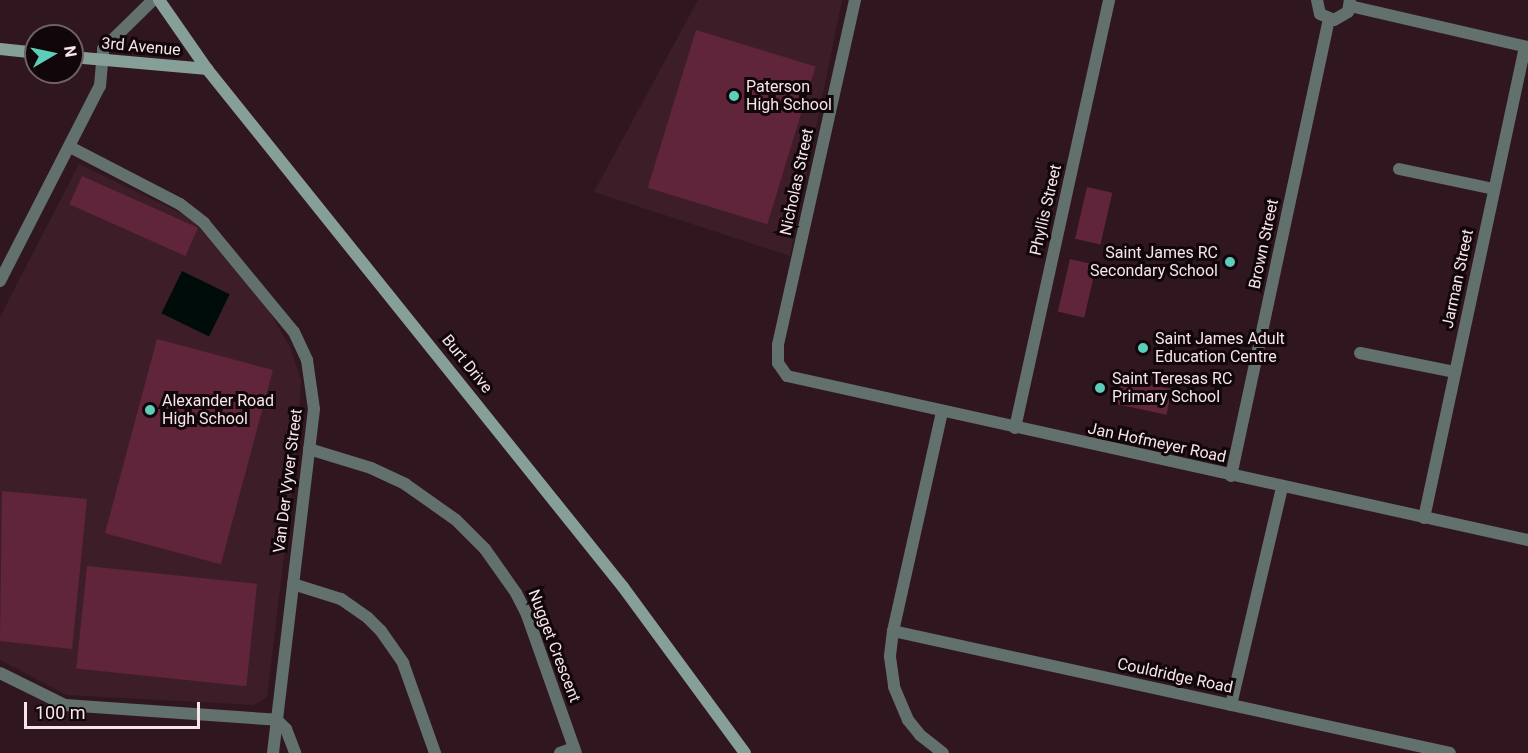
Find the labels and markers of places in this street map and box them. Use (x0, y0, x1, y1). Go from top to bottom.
place label: Paterson High School (746, 77, 832, 115)
marker: Paterson High School (727, 89, 741, 103)
place label: Saint James RC Secondary School (1090, 243, 1218, 281)
marker: Saint James RC Secondary School (1223, 255, 1237, 269)
place label: Saint James Adult Education Centre (1155, 329, 1285, 367)
marker: Saint James Adult Education Centre (1136, 341, 1150, 355)
place label: Saint Teresas RC Primary School (1112, 369, 1233, 407)
marker: Saint Teresas RC Primary School (1093, 381, 1107, 395)
place label: Alexander Road High School (162, 391, 274, 429)
marker: Alexander Road High School (143, 403, 157, 417)

